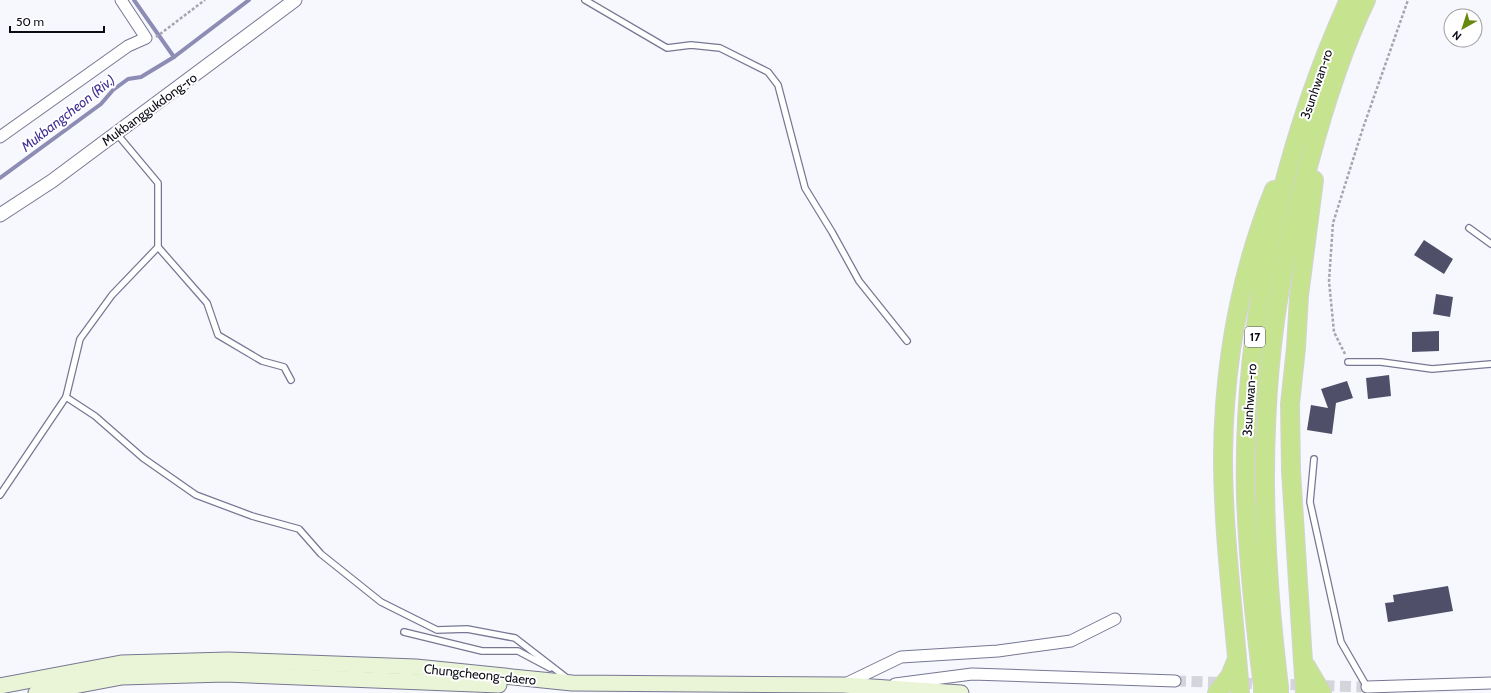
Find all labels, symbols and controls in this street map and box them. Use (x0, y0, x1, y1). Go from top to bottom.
scale bar (10, 8, 104, 34)
north arrow (1443, 8, 1483, 48)
text: 50 m (16, 14, 44, 29)
text: N (1449, 28, 1464, 44)
street label: 3sunhwan-ro (1297, 47, 1335, 121)
street label: Mukbanggukdong-ro (98, 69, 200, 149)
water label: Mukbangcheon (Riv.) (17, 71, 119, 156)
road number: 17 (1245, 327, 1265, 347)
street label: 3sunhwan-ro (1238, 363, 1260, 437)
street label: Chungcheong-daero (423, 660, 537, 688)

